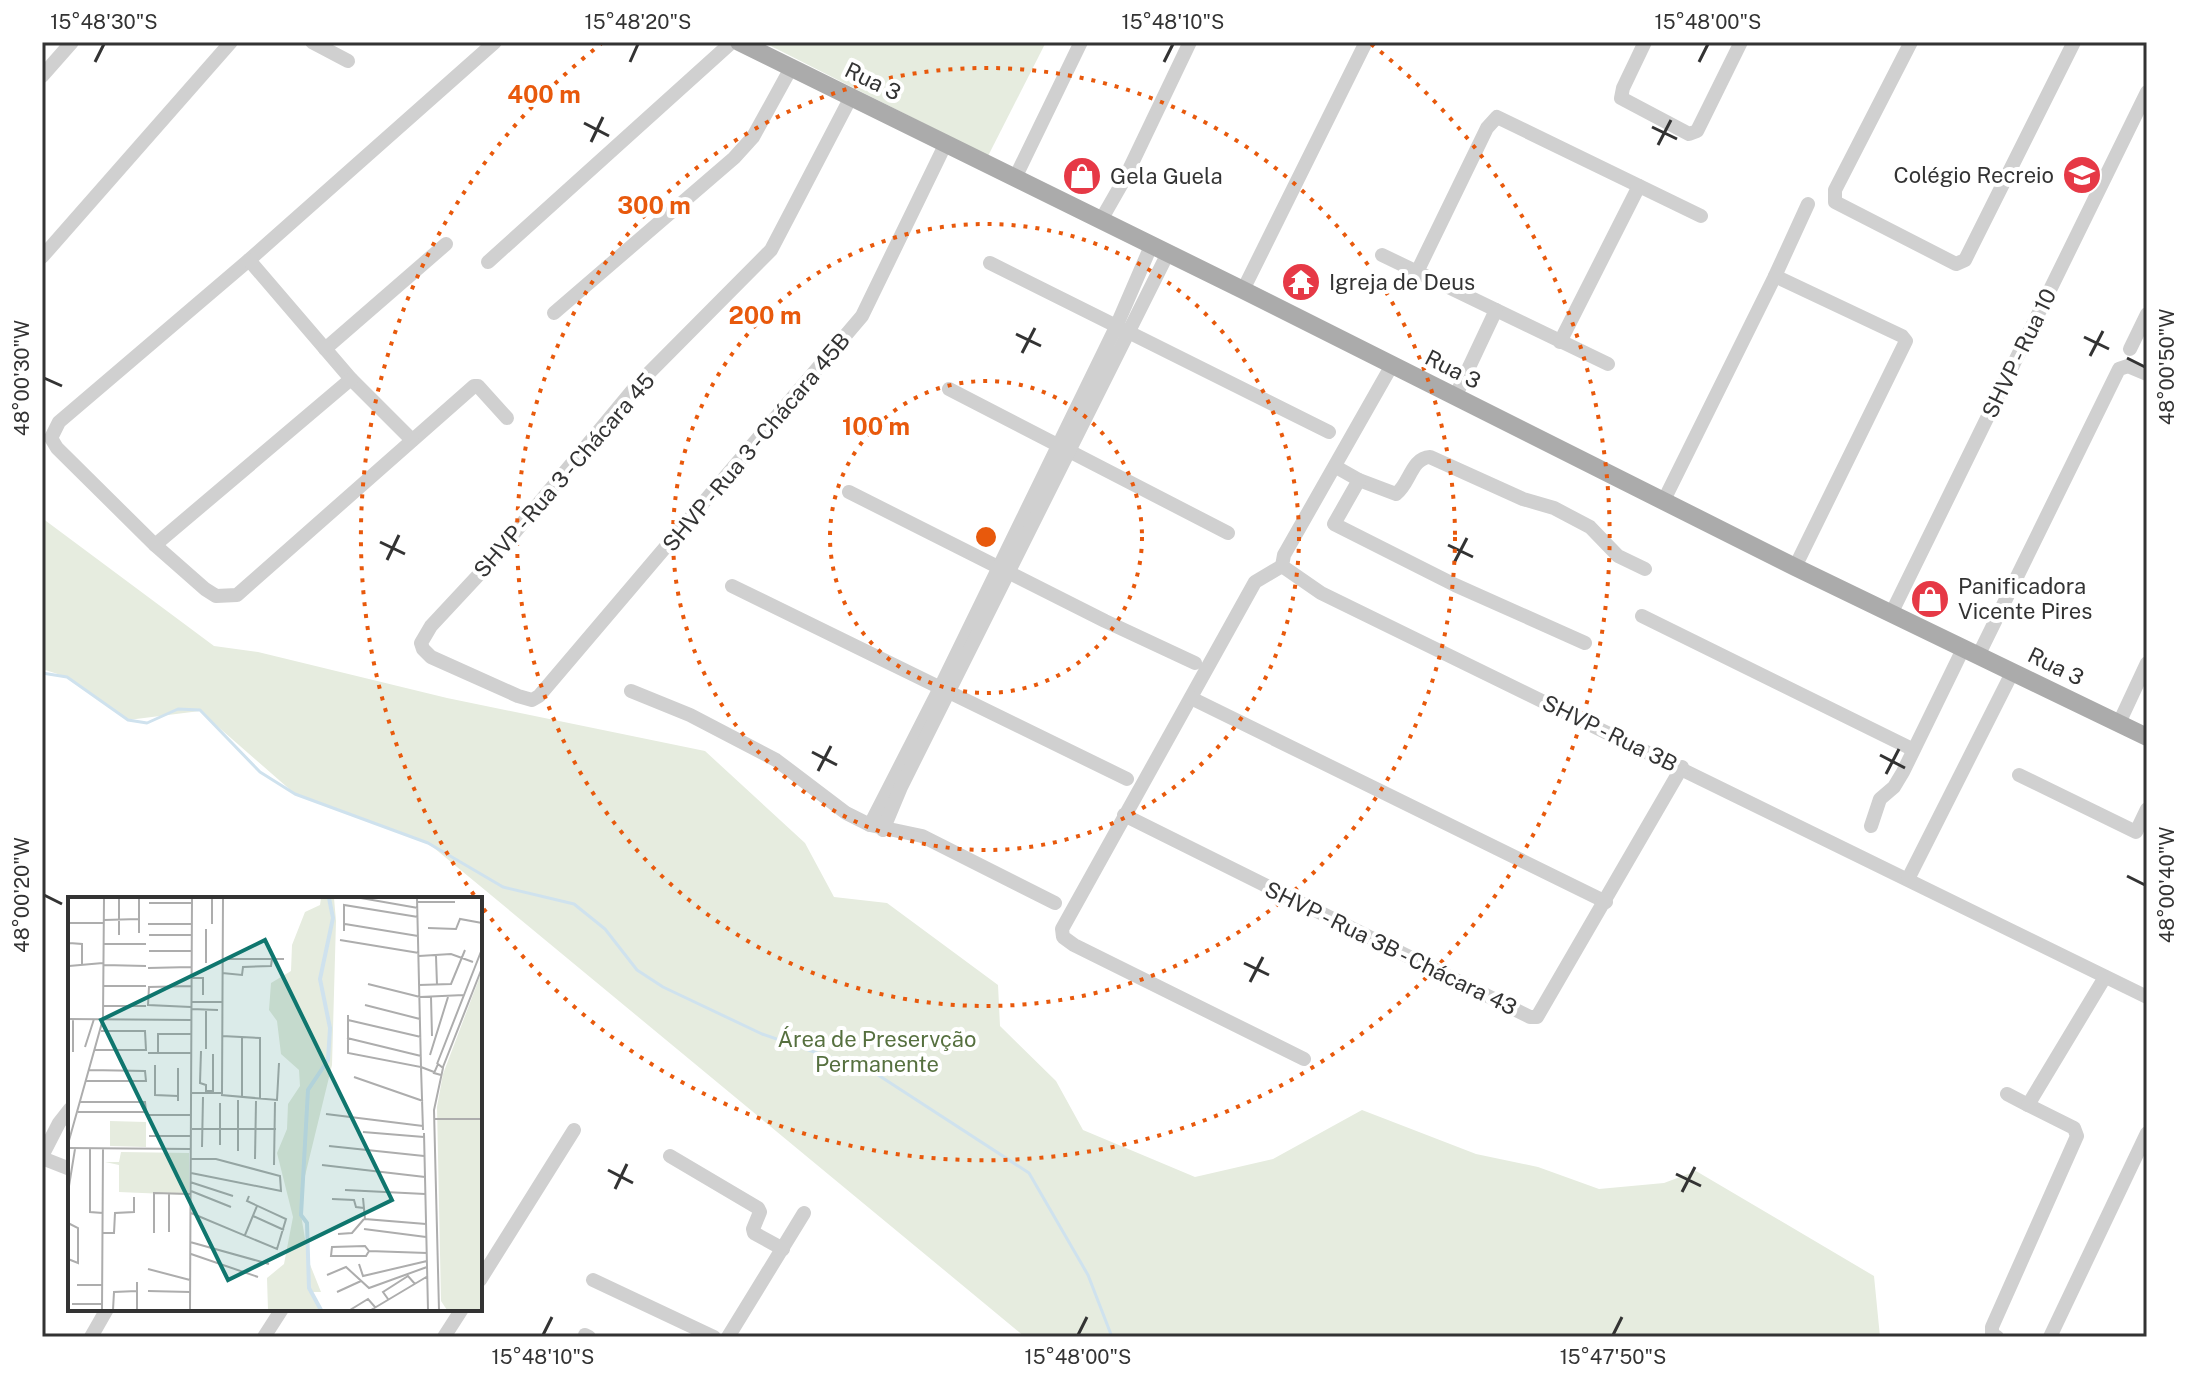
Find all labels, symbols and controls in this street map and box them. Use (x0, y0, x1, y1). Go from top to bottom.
text: 15°48'30"S (50, 10, 158, 34)
text: 15°48'20"S (585, 10, 691, 34)
text: 15°48'10"S (1122, 10, 1224, 34)
text: 15°48'00"S (1655, 10, 1761, 34)
street label: Rua 3 (841, 56, 905, 106)
text: 400 m (507, 80, 581, 108)
school or university icon: Colégio Recreio (2061, 154, 2103, 196)
shop icon: Gela Guela (1061, 155, 1103, 197)
place label: Colégio Recreio (1894, 162, 2054, 188)
place label: Gela Guela (1110, 163, 1223, 189)
text: 300 m (617, 191, 691, 219)
temple icon: Igreja de Deus (1280, 261, 1322, 303)
place label: Igreja de Deus (1329, 269, 1475, 295)
street label: SHVP - Rua 10 (1976, 284, 2062, 422)
text: 200 m (728, 301, 802, 329)
text: 48°00'50"W (2155, 309, 2179, 425)
text: 48°00'30"W (10, 320, 34, 436)
street label: SHVP - Rua 3 - Chácara 45B (657, 327, 855, 557)
street label: Rua 3 (1421, 344, 1485, 394)
street label: SHVP - Rua 3 - Chácara 45 (468, 367, 660, 583)
text: 100 m (842, 412, 910, 440)
centre of rings (972, 523, 1000, 551)
place label: Panificadora Vicente Pires (1958, 573, 2092, 624)
shop icon: Panificadora Vicente Pires (1909, 578, 1951, 620)
street label: Rua 3 (2024, 641, 2088, 691)
street label: SHVP - Rua 3B (1538, 689, 1682, 777)
text: 48°00'40"W (2155, 827, 2179, 943)
text: 48°00'20"W (10, 837, 34, 953)
street label: SHVP - Rua 3B - Chácara 43 (1261, 876, 1521, 1020)
inset map (68, 897, 482, 1311)
park label: Área de Preservção Permanente (778, 1026, 976, 1077)
text: 15°48'10"S (492, 1345, 594, 1369)
text: 15°48'00"S (1025, 1345, 1131, 1369)
text: 15°47'50"S (1560, 1345, 1666, 1369)

